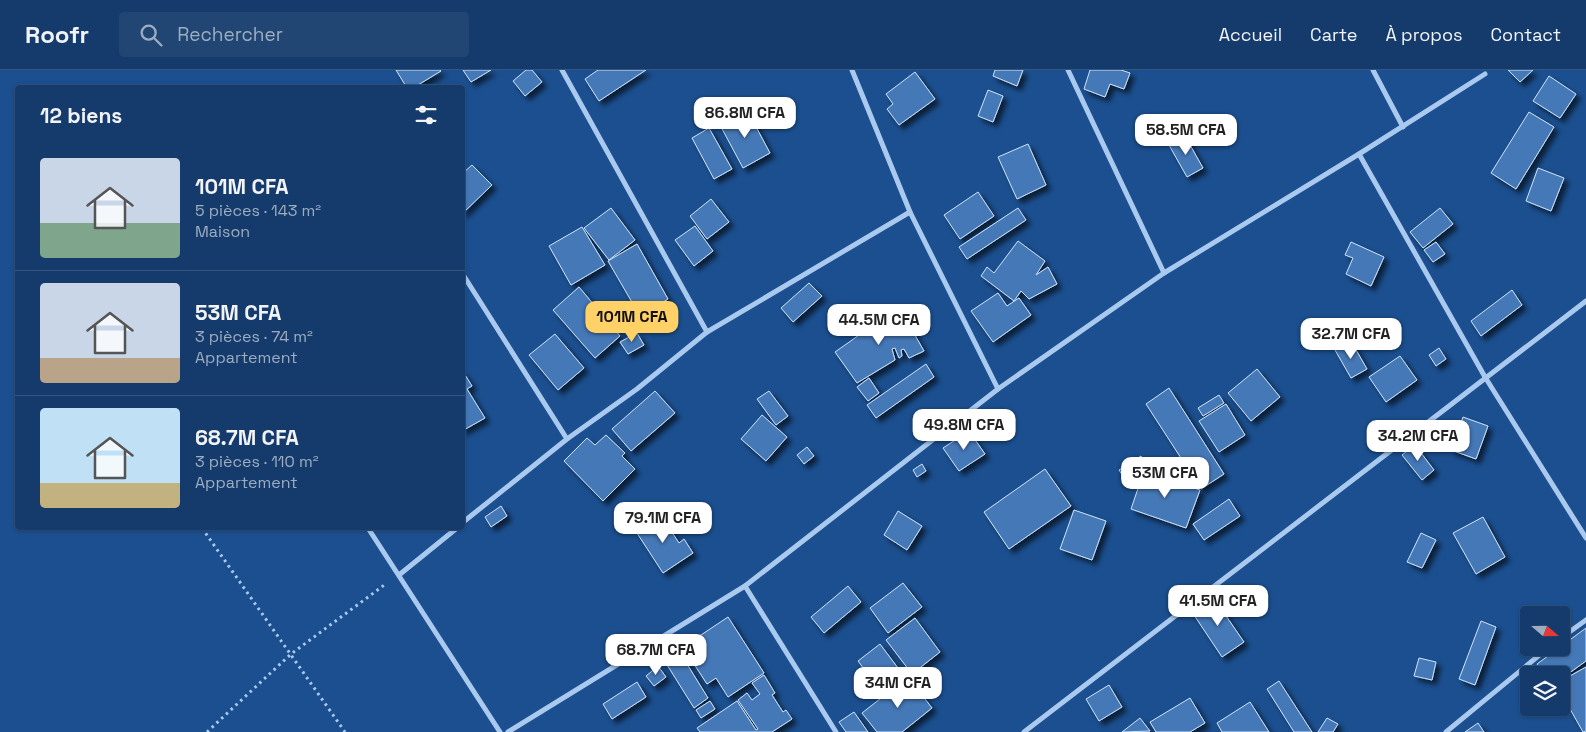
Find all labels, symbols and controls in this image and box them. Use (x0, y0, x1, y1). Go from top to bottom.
search box (119, 12, 469, 57)
text: Roofr (25, 19, 89, 50)
icon: search (137, 21, 165, 49)
text: Rechercher (177, 22, 283, 47)
text: Accueil (1219, 23, 1282, 46)
text: Carte (1310, 23, 1357, 46)
text: À propos (1385, 23, 1463, 46)
text: Contact (1491, 23, 1561, 46)
pin: 86.8M CFA (688, 97, 802, 139)
icon: filters (412, 101, 440, 129)
text: 12 biens (40, 102, 122, 129)
text: 86.8M CFA (705, 102, 785, 123)
pin: 58.5M CFA (1129, 114, 1243, 156)
text: 58.5M CFA (1146, 119, 1226, 140)
text: 101M CFA (195, 173, 289, 200)
icon: home (80, 178, 140, 238)
text: 5 pièces · 143 m² (195, 200, 321, 221)
text: Maison (195, 221, 250, 242)
text: 53M CFA (195, 299, 281, 326)
pin: 101M CFA (580, 300, 684, 343)
icon: home (80, 303, 140, 363)
pin: 44.5M CFA (822, 304, 936, 346)
text: 101M CFA (596, 306, 668, 327)
text: 44.5M CFA (838, 309, 920, 330)
pin: 32.7M CFA (1294, 318, 1408, 360)
text: 32.7M CFA (1312, 323, 1390, 344)
text: 3 pièces · 74 m² (195, 326, 313, 347)
text: Appartement (195, 347, 298, 368)
pin: 49.8M CFA (907, 408, 1021, 451)
text: 49.8M CFA (924, 414, 1004, 435)
pin: 34.2M CFA (1361, 420, 1475, 462)
text: 68.7M CFA (195, 424, 299, 451)
text: 34.2M CFA (1378, 425, 1458, 446)
icon: home (80, 428, 140, 488)
text: 3 pièces · 110 m² (195, 451, 319, 472)
pin: 53M CFA (1119, 456, 1211, 499)
text: 53M CFA (1132, 462, 1198, 483)
text: Appartement (195, 472, 298, 493)
pin: 79.1M CFA (606, 502, 720, 544)
text: 79.1M CFA (625, 507, 701, 528)
pin: 41.5M CFA (1161, 584, 1275, 627)
text: 41.5M CFA (1179, 590, 1257, 611)
north arrow (1520, 606, 1570, 656)
map controls (1520, 606, 1570, 716)
pin: 68.7M CFA (599, 634, 713, 676)
text: 68.7M CFA (616, 639, 696, 660)
pin: 34M CFA (852, 666, 944, 709)
button: layers (1520, 666, 1570, 716)
text: 34M CFA (865, 672, 931, 693)

